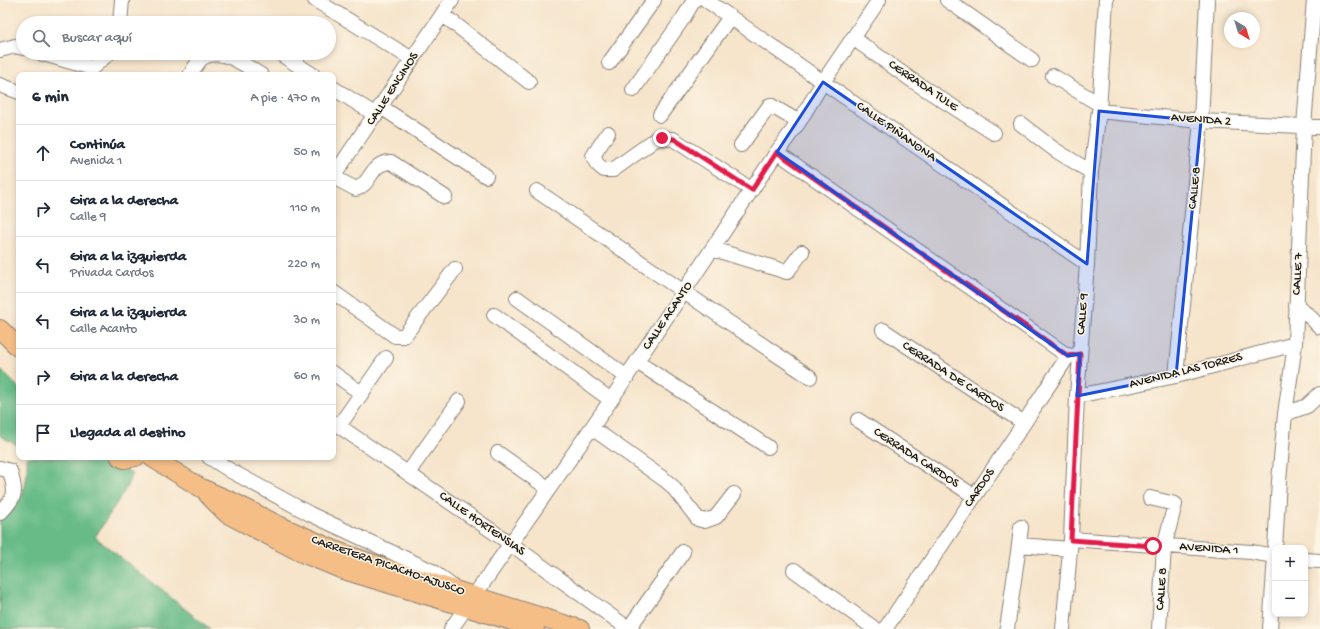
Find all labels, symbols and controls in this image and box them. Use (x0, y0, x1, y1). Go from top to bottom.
north arrow (1224, 12, 1260, 48)
search box (16, 16, 336, 60)
icon: search (30, 27, 52, 49)
text: Buscar aquí (62, 29, 132, 47)
street label: CALLE ENCINOS (364, 49, 423, 129)
street label: CERRADA TULE (885, 57, 962, 115)
text: 6 min (32, 88, 68, 108)
text: A pie · 470 m (250, 91, 320, 106)
street label: CALLE PIÑANONA (853, 99, 940, 166)
street label: AVENIDA 2 (1170, 110, 1232, 130)
route end (653, 129, 671, 147)
text: Continúa (70, 136, 125, 154)
icon: ahead (32, 142, 54, 164)
text: 50 m (293, 145, 320, 160)
text: Avenida 1 (70, 154, 122, 169)
street label: CALLE 8 (1185, 166, 1205, 210)
text: Gira a la derecha (70, 192, 178, 210)
icon: right (32, 198, 54, 220)
text: 110 m (290, 201, 320, 216)
text: Calle 9 (70, 210, 106, 225)
text: Gira a la izquierda (70, 248, 186, 266)
street label: CALLE 7 (1289, 251, 1307, 295)
icon: left (32, 254, 54, 276)
text: 220 m (288, 257, 320, 272)
text: Privada Cardos (70, 266, 153, 281)
street label: CALLE ACANTO (640, 279, 696, 353)
street label: CALLE 9 (1074, 292, 1092, 335)
text: Gira a la izquierda (70, 304, 186, 322)
icon: left (32, 310, 54, 332)
text: 30 m (294, 313, 320, 328)
text: Calle Acanto (70, 322, 137, 337)
street label: CERRADA DE CARDOS (899, 338, 1008, 416)
street label: AVENIDA LAS TORRES (1128, 349, 1245, 392)
icon: right (32, 366, 54, 388)
text: Gira a la derecha (70, 368, 178, 386)
text: 60 m (294, 369, 320, 384)
icon: arrive (32, 422, 54, 444)
text: Llegada al destino (70, 424, 186, 442)
street label: CERRADA CARDOS (870, 425, 963, 492)
street label: CARDOS (962, 465, 999, 510)
street label: CALLE HORTENSIAS (436, 489, 529, 560)
street label: CARRETERA PICACHO-AJUSCO (309, 533, 467, 599)
route start (1144, 537, 1162, 555)
street label: AVENIDA 1 (1179, 539, 1239, 559)
map controls (1272, 545, 1308, 617)
button: + (1272, 545, 1308, 581)
street label: CALLE 8 (1153, 567, 1171, 611)
button: − (1272, 581, 1308, 617)

